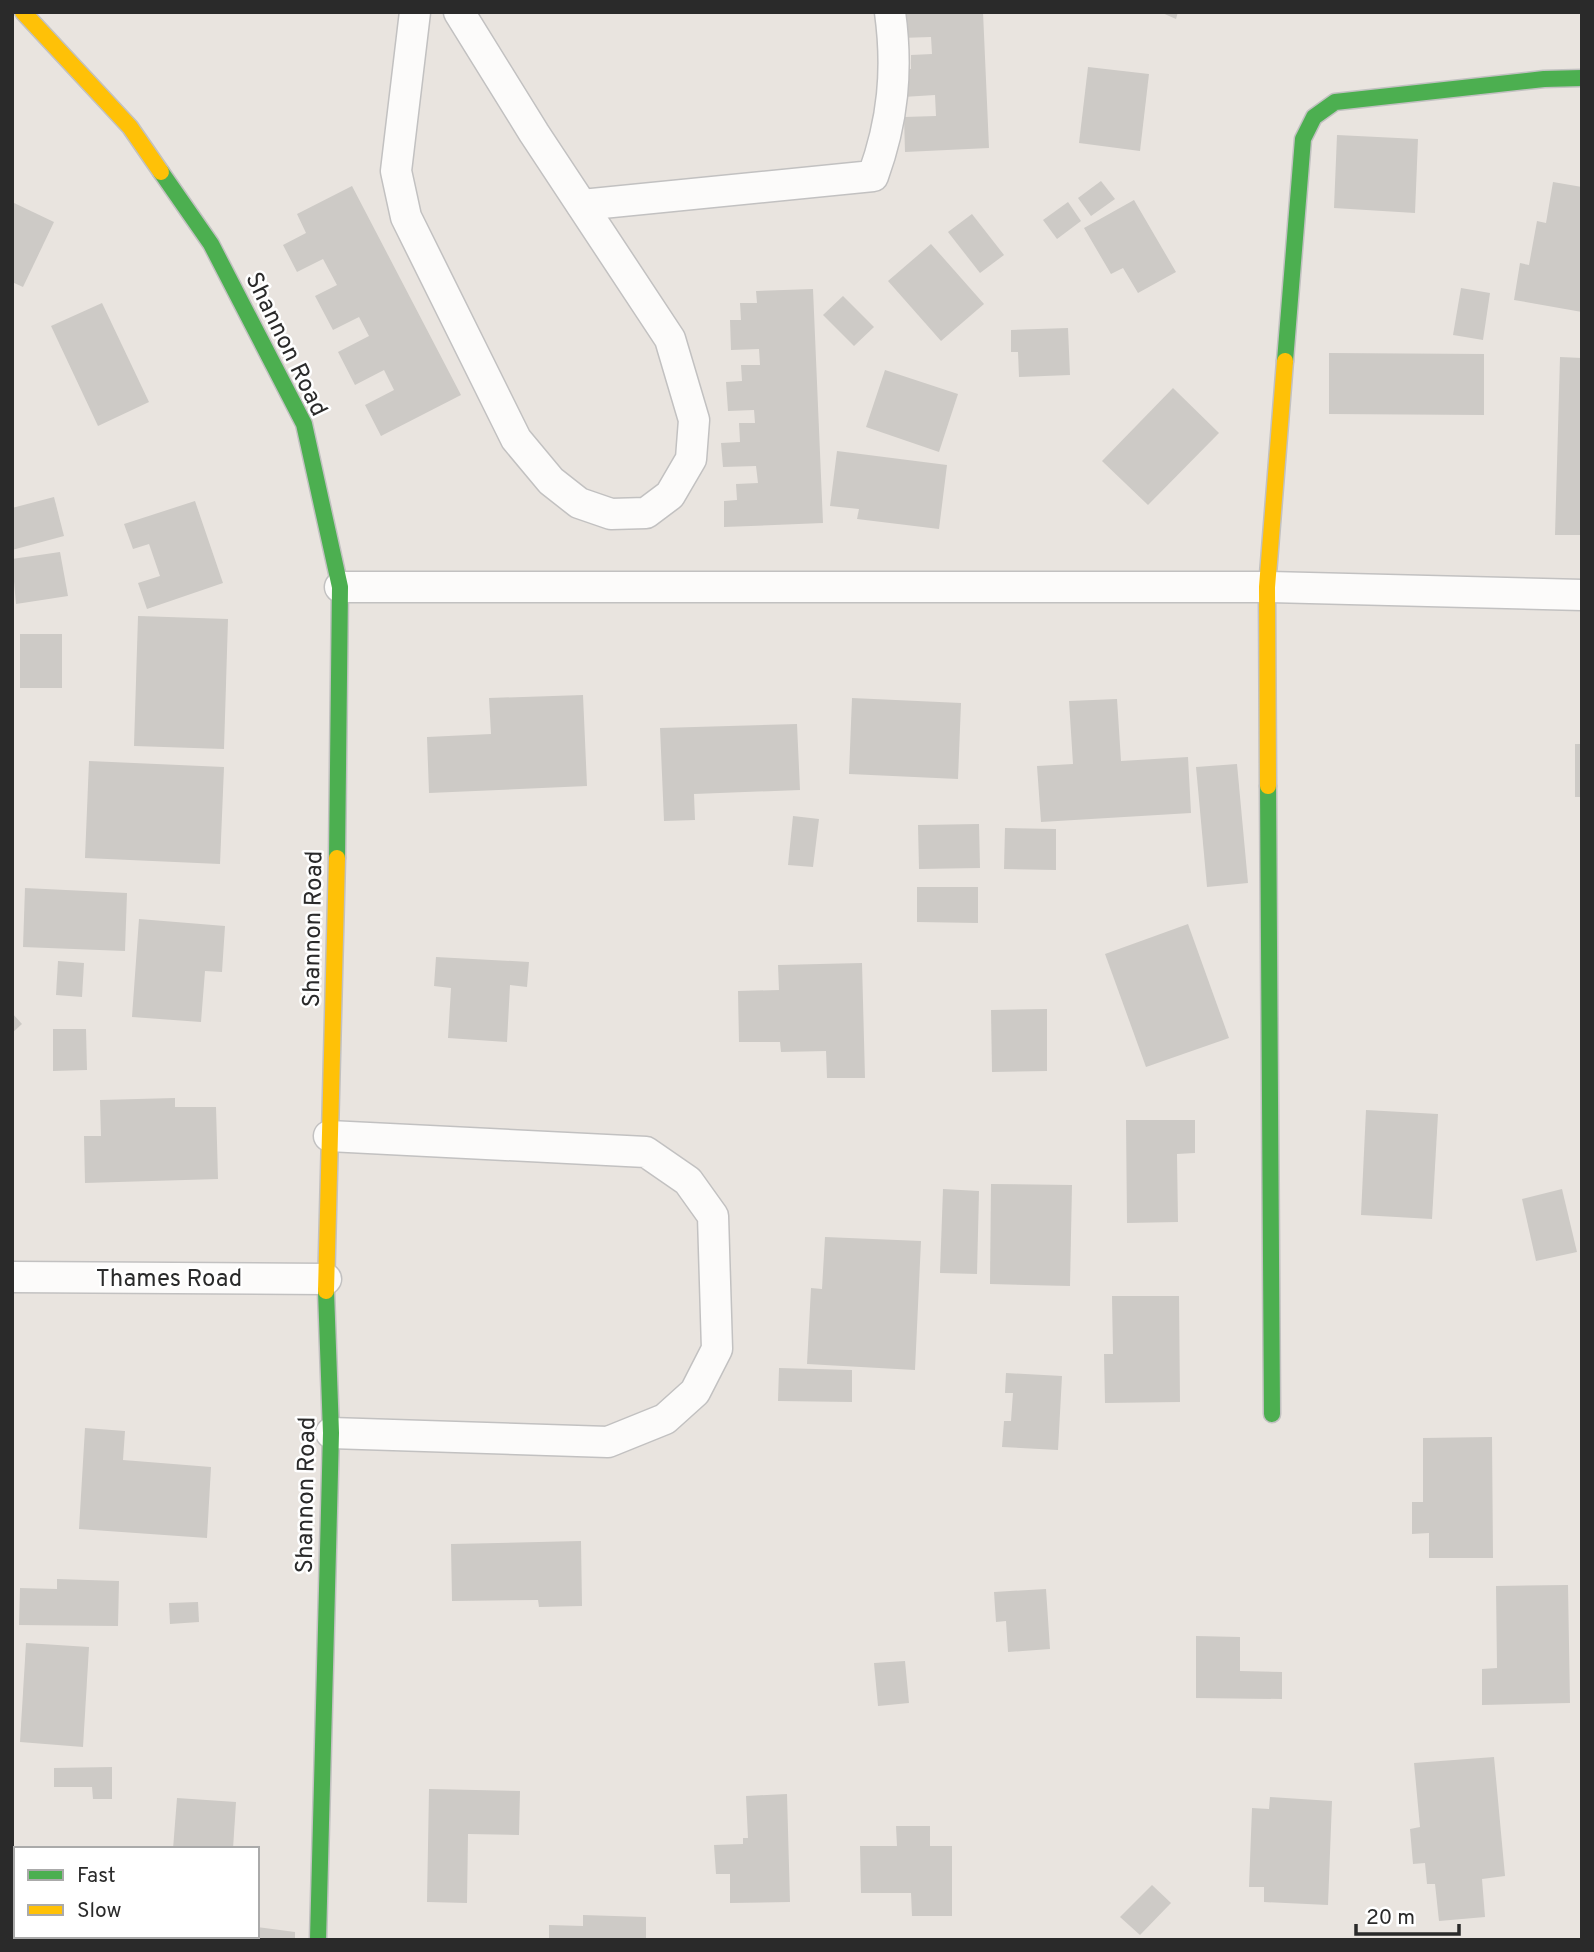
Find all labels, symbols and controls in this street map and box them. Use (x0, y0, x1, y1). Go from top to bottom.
street label: Shannon Road (237, 268, 333, 422)
street label: Shannon Road (298, 850, 330, 1008)
street label: Thames Road (96, 1265, 242, 1295)
street label: Shannon Road (291, 1416, 323, 1574)
legend (14, 1847, 259, 1938)
text: Fast (77, 1863, 116, 1890)
scale bar (1356, 1892, 1459, 1936)
text: Slow (77, 1898, 122, 1925)
text: 20 m (1366, 1905, 1415, 1932)

